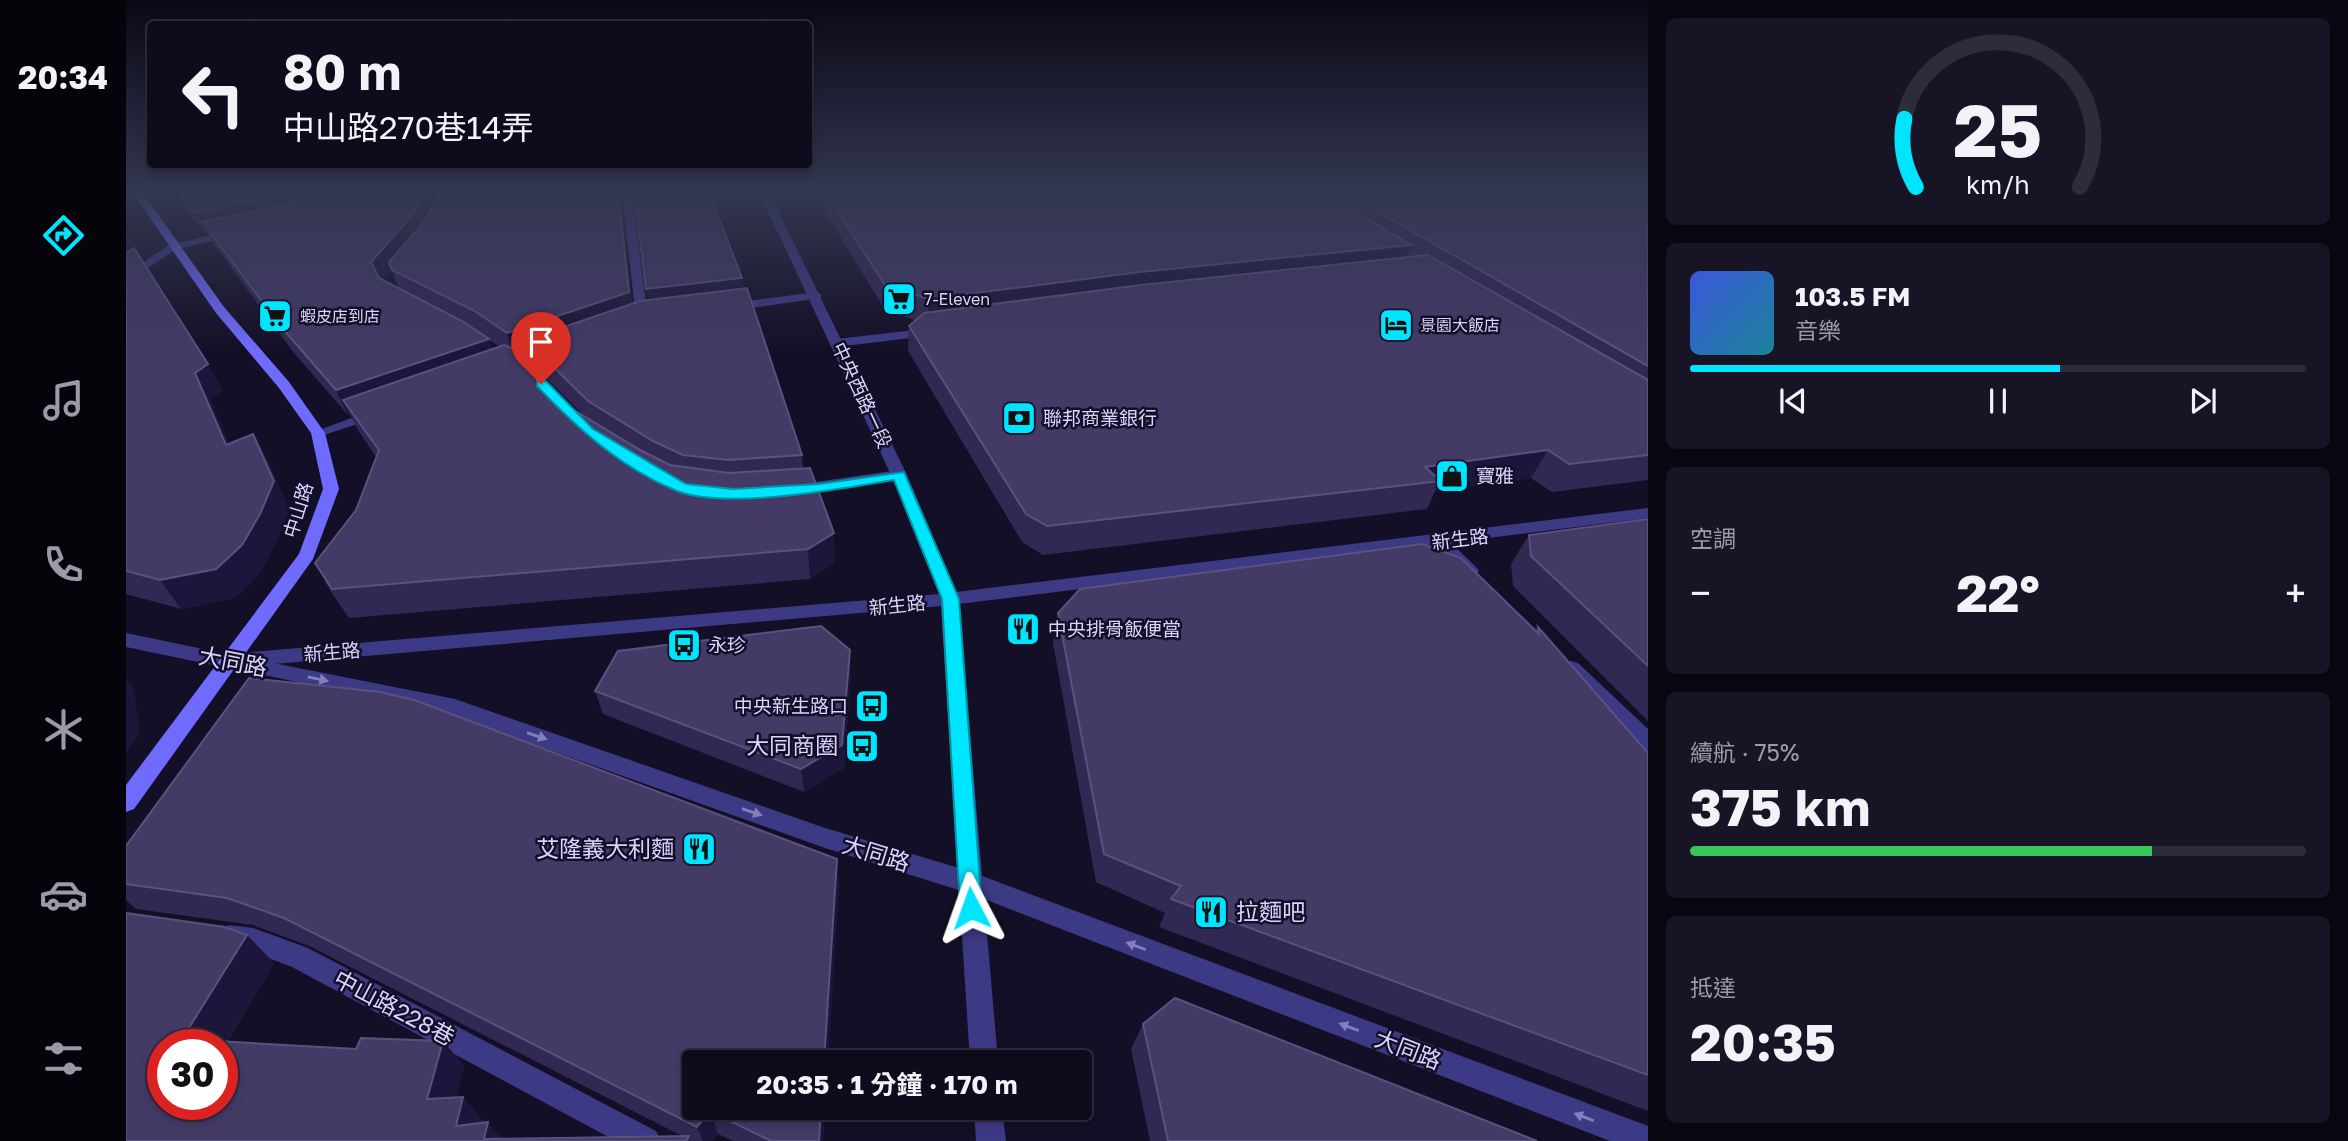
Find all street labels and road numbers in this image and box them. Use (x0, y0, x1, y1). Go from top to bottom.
street label: 中央西路一段 (828, 338, 897, 451)
street label: 中山路 (278, 479, 317, 540)
street label: 新生路 (1430, 524, 1490, 553)
street label: 新生路 (867, 590, 927, 619)
street label: 新生路 (303, 638, 361, 665)
street label: 大同路 (197, 641, 270, 681)
street label: 大同路 (839, 830, 913, 877)
street label: 中山路228巷 (329, 964, 460, 1051)
street label: 大同路 (1371, 1024, 1446, 1075)

